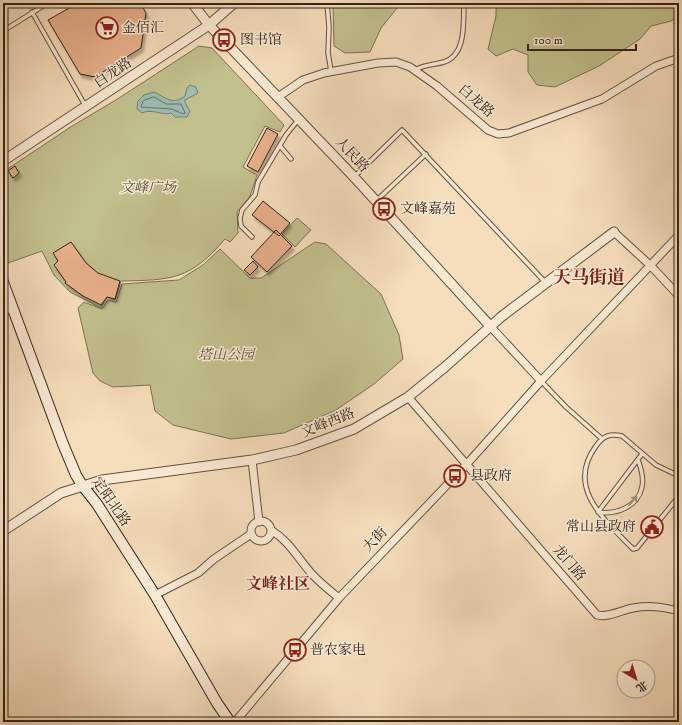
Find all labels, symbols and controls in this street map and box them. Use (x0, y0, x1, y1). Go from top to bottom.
supermarket icon: 金佰汇 (94, 15, 120, 41)
place label: 金佰汇 (122, 19, 164, 37)
scale bar (528, 26, 636, 52)
bus stop icon: 图书馆 (211, 27, 237, 53)
place label: 图书馆 (240, 31, 282, 49)
text: 100 m (534, 33, 563, 48)
street label: 白龙路 (91, 54, 135, 92)
street label: 白龙路 (454, 80, 498, 122)
street label: 人民路 (331, 134, 373, 176)
park label: 文峰广场 (120, 179, 177, 197)
bus stop icon: 文峰嘉苑 (371, 196, 397, 222)
place label: 文峰嘉苑 (400, 200, 456, 218)
district label: 天马街道 (553, 267, 625, 289)
park label: 塔山公园 (198, 346, 256, 364)
street label: 文峰西路 (299, 404, 357, 442)
bus stop icon: 县政府 (442, 463, 468, 489)
place label: 县政府 (470, 467, 512, 485)
street label: 定阳北路 (88, 474, 134, 530)
one-way arrow (628, 497, 637, 507)
public building icon: 常山县政府 (639, 514, 665, 540)
place label: 常山县政府 (566, 518, 636, 536)
street label: 大街 (359, 524, 391, 556)
street label: 龙门路 (548, 541, 590, 585)
district label: 文峰社区 (246, 574, 310, 594)
bus stop icon: 普农家电 (282, 637, 308, 663)
place label: 普农家电 (310, 641, 366, 659)
north arrow (616, 659, 656, 699)
text: 北 (633, 677, 650, 695)

